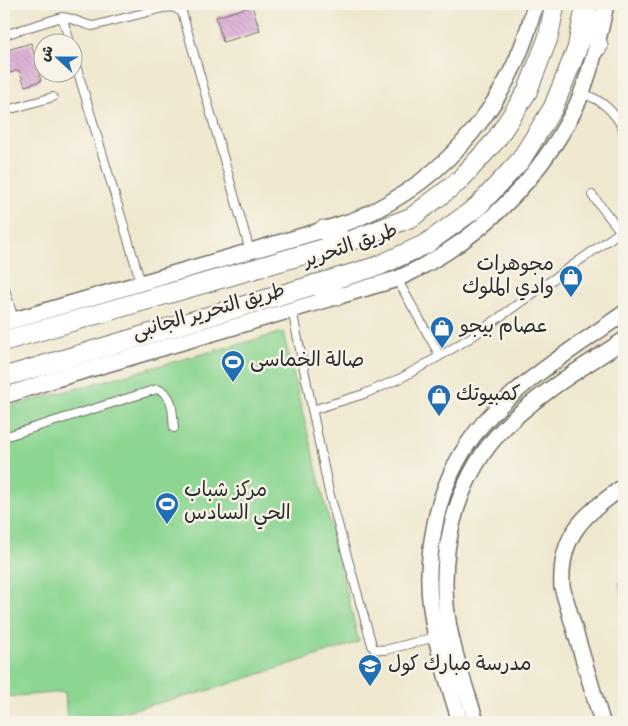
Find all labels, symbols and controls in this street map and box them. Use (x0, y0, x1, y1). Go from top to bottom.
north arrow (32, 32, 82, 82)
text: ش (36, 43, 60, 65)
street label: طريق التحرير (298, 218, 402, 277)
place label: مجوهرات وادي الملوك (462, 252, 554, 303)
shop icon: مجوهرات وادي الملوك (558, 264, 584, 298)
street label: طريق التحرير الجانبى (129, 278, 289, 348)
place label: عصام بيجو (458, 314, 548, 342)
shop icon: عصام بيجو (429, 315, 455, 349)
place label: صالة الخماسى (250, 348, 364, 376)
sports icon: صالة الخماسى (220, 349, 246, 383)
place label: كمبيوتك (456, 382, 521, 410)
shop icon: كمبيوتك (426, 383, 452, 417)
place label: مركز شباب الحي السادس (184, 478, 291, 530)
sports icon: مركز شباب الحي السادس (154, 491, 180, 525)
place label: مدرسة مبارك كول (388, 652, 532, 680)
school or university icon: مدرسة مبارك كول (357, 653, 383, 687)

